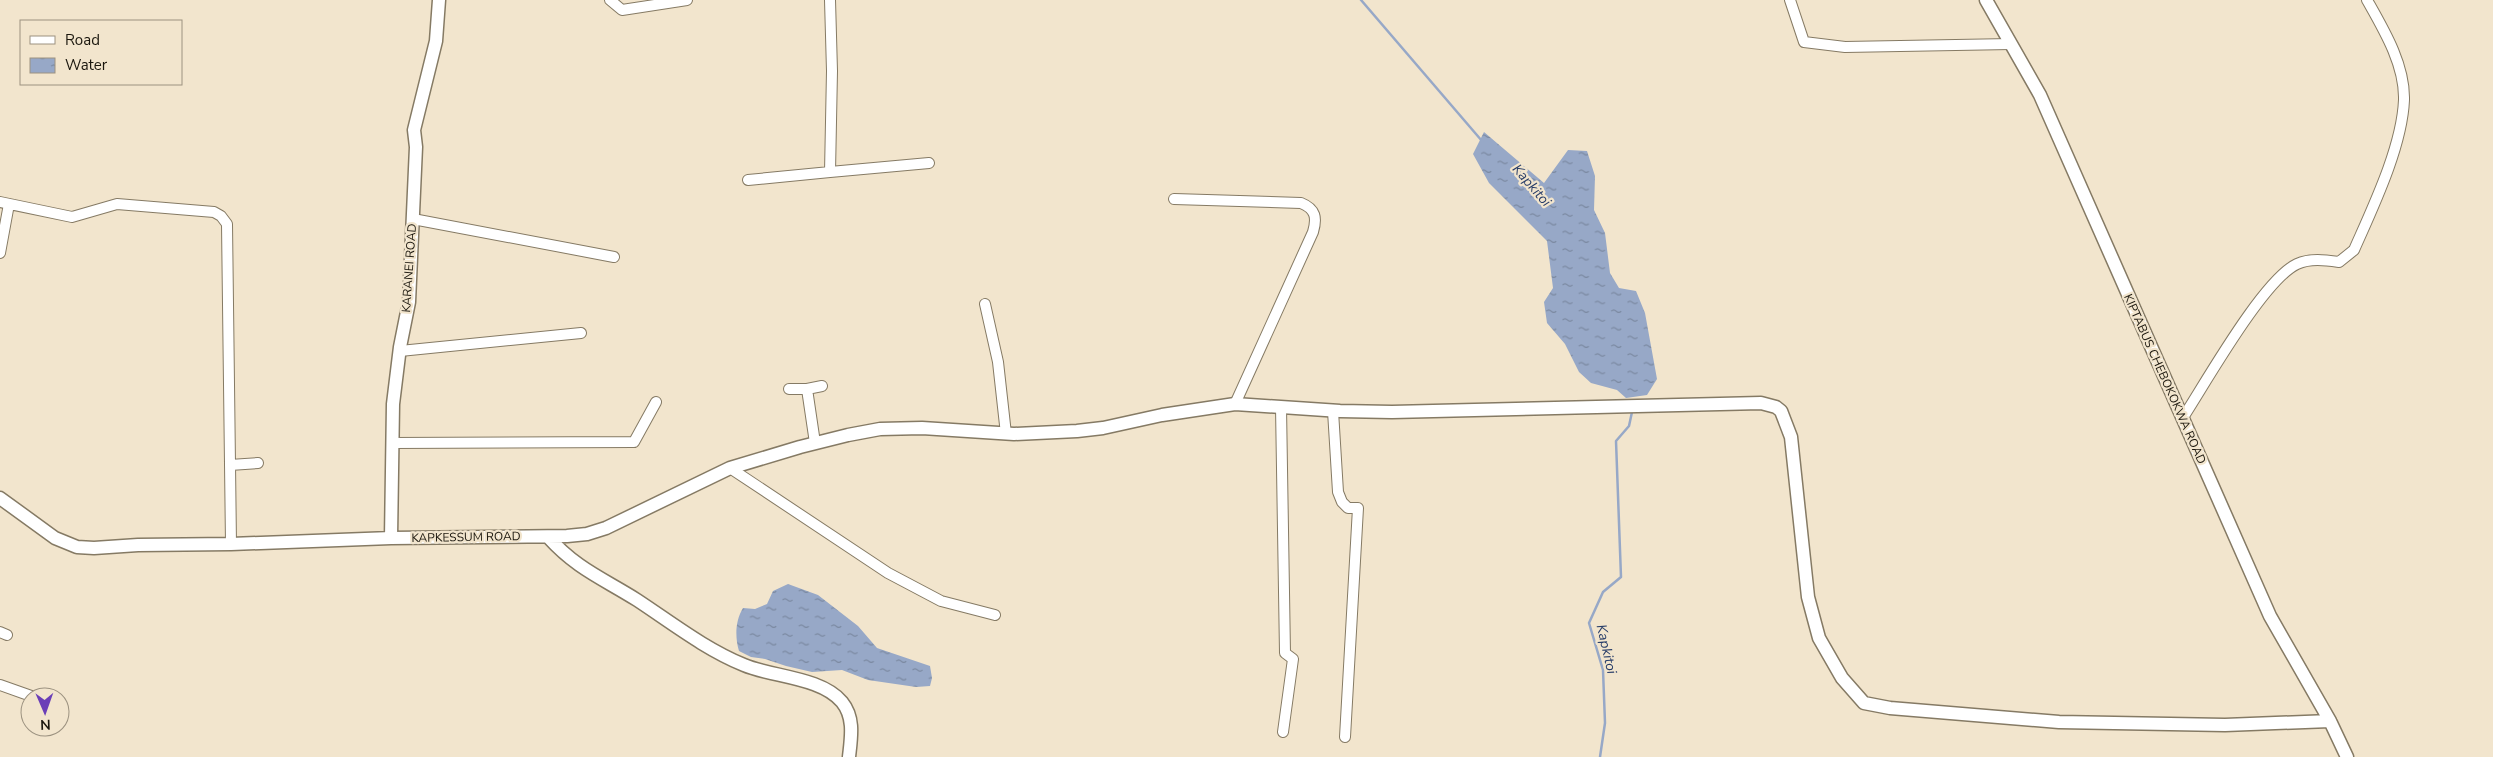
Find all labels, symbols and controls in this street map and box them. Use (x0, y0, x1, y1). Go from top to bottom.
legend (20, 20, 182, 85)
text: Road (65, 30, 100, 50)
text: Water (65, 55, 108, 75)
water label: Kapkitoi (1508, 160, 1556, 211)
street label: KARANEI ROAD (398, 223, 420, 313)
street label: KIPTABUS CHEBOKOKWA ROAD (2120, 291, 2210, 467)
street label: KAPKESSUM ROAD (411, 528, 521, 546)
water label: Kapkitoi (1592, 622, 1622, 677)
north arrow (20, 687, 70, 737)
text: N (40, 715, 51, 734)

